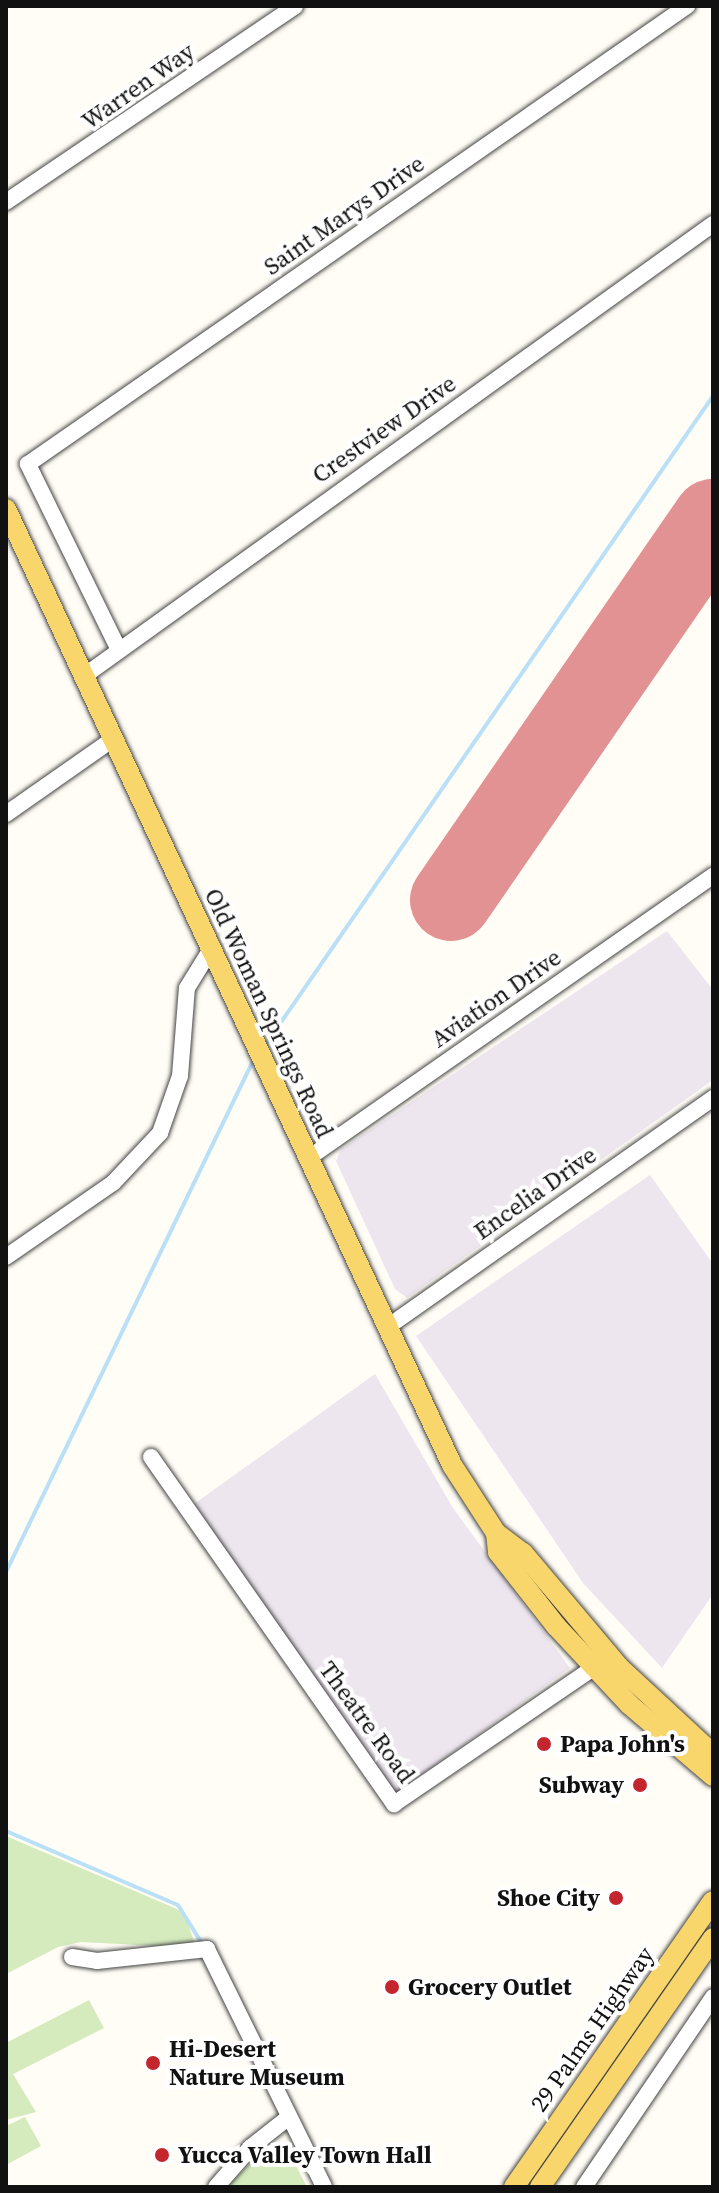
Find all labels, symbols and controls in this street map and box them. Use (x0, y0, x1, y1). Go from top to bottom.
street label: Warren Way (76, 36, 200, 136)
street label: Saint Marys Drive (258, 149, 430, 281)
street label: Crestview Drive (307, 369, 461, 489)
street label: Old Woman Springs Road (198, 883, 340, 1143)
street label: Aviation Drive (425, 943, 567, 1053)
street label: Encelia Drive (468, 1140, 602, 1246)
street label: Theatre Road (313, 1656, 421, 1788)
place label: Papa John's (560, 1730, 685, 1758)
marker: Papa John's (535, 1735, 553, 1753)
place label: Subway (539, 1771, 624, 1799)
marker: Subway (631, 1776, 649, 1794)
place label: Shoe City (497, 1884, 600, 1912)
marker: Shoe City (607, 1889, 625, 1907)
street label: 29 Palms Highway (524, 1941, 660, 2117)
place label: Grocery Outlet (408, 1973, 572, 2001)
marker: Grocery Outlet (383, 1978, 401, 1996)
place label: Hi-Desert Nature Museum (169, 2035, 345, 2091)
marker: Hi-Desert Nature Museum (144, 2054, 162, 2072)
place label: Yucca Valley Town Hall (178, 2141, 432, 2169)
marker: Yucca Valley Town Hall (153, 2146, 171, 2164)

